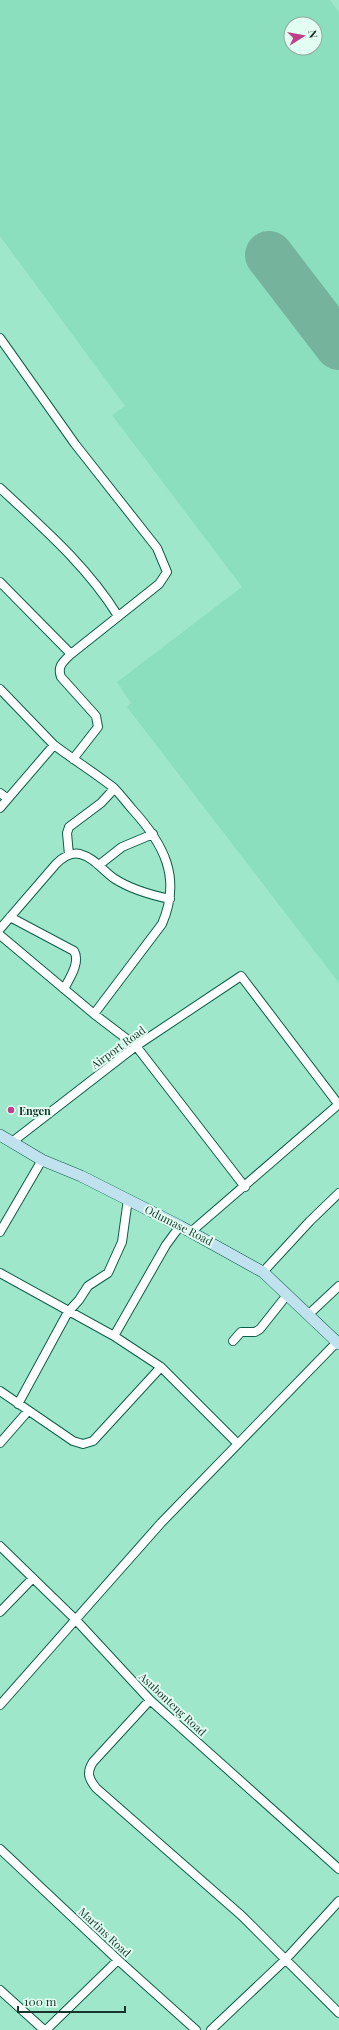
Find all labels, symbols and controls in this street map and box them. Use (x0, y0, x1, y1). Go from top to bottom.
north arrow (283, 16, 323, 56)
text: N (305, 29, 321, 39)
street label: Airport Road (87, 1022, 149, 1072)
place label: Engen (19, 1103, 51, 1118)
marker: Engen (6, 1105, 16, 1115)
street label: Odumase Road (142, 1201, 216, 1249)
street label: Asubonteng Road (136, 1668, 210, 1739)
street label: Martins Road (76, 1904, 135, 1960)
scale bar (18, 1988, 125, 2014)
text: 100 m (24, 1993, 57, 2009)

